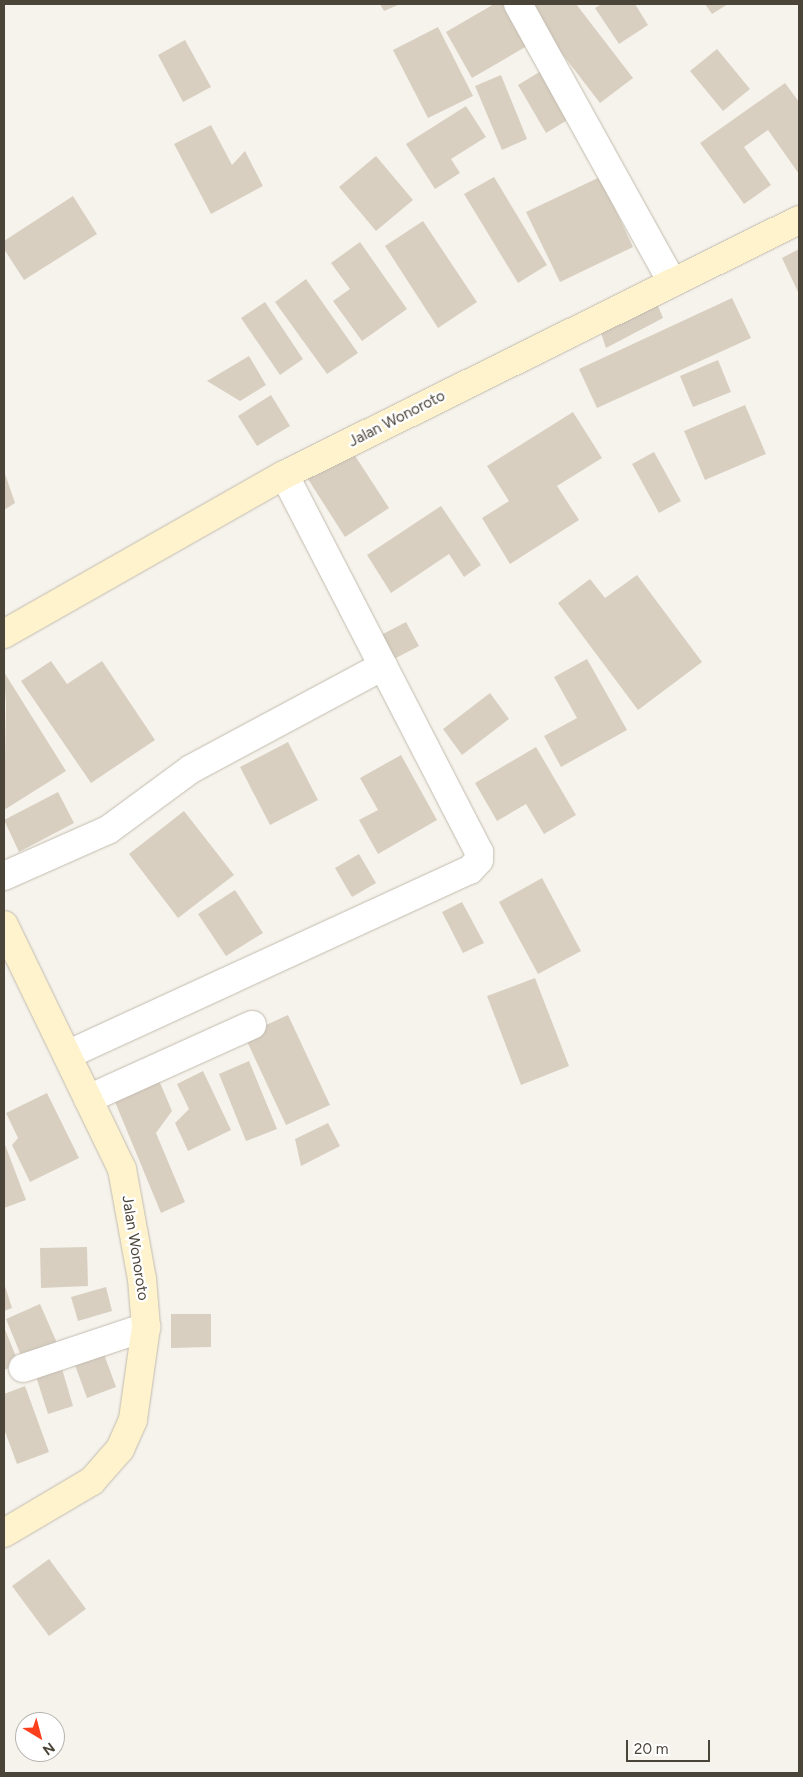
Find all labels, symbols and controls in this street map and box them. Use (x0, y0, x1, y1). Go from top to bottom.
street label: Jalan Wonoroto (346, 387, 448, 451)
street label: Jalan Wonoroto (118, 1194, 152, 1302)
north arrow (15, 1712, 65, 1762)
scale bar (628, 1730, 712, 1762)
text: N (39, 1739, 58, 1759)
text: 20 m (634, 1740, 668, 1758)

